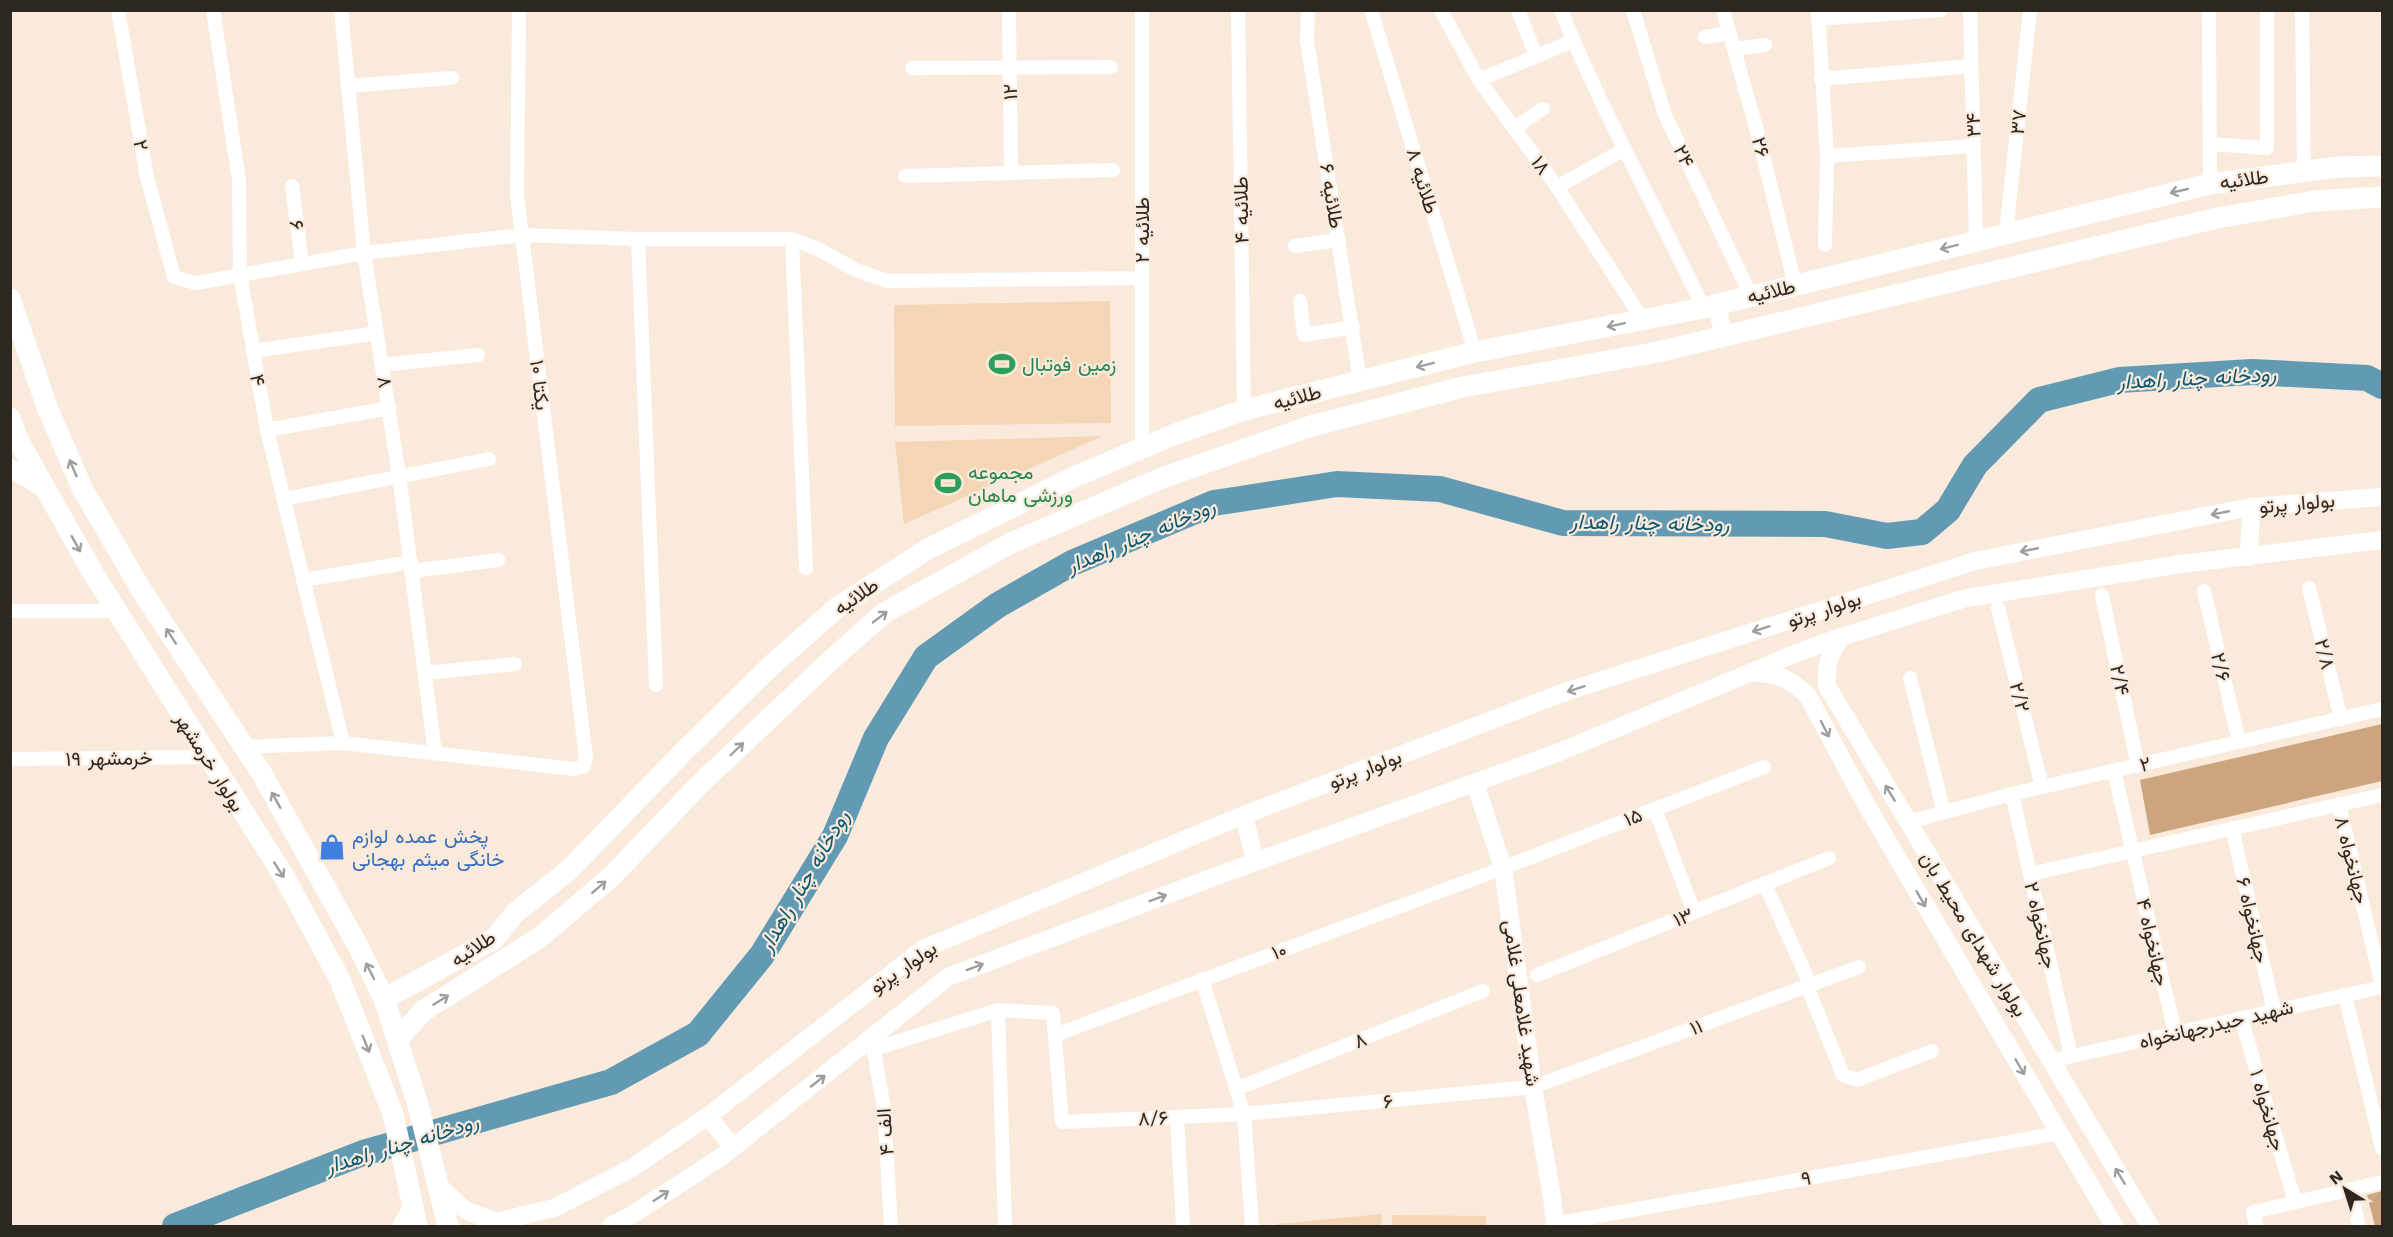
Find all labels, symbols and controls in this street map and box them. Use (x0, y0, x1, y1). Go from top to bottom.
street label: ۱۲ (998, 84, 1022, 100)
street label: ۳۷ (2005, 108, 2031, 136)
street label: ۳۴ (1961, 112, 1985, 138)
street label: ۲۶ (1747, 134, 1775, 160)
street label: ۲ (128, 138, 154, 152)
street label: ۲۴ (1668, 141, 1700, 171)
street label: طلائیه ۸ (1402, 145, 1444, 217)
street label: ۱۸ (1526, 151, 1556, 179)
street label: طلائیه ۶ (1315, 162, 1349, 230)
street label: طلائیه (2218, 164, 2270, 194)
street label: طلائیه ۴ (1228, 176, 1254, 244)
one-way arrow (2170, 186, 2189, 198)
street label: طلائیه ۲ (1130, 197, 1154, 263)
street label: ۶ (284, 219, 310, 231)
one-way arrow (1939, 242, 1958, 254)
street label: طلائیه (1745, 274, 1797, 308)
one-way arrow (1607, 320, 1626, 332)
sports icon: زمین فوتبال (987, 349, 1017, 379)
place label: زمین فوتبال (1022, 352, 1116, 377)
street label: ۱۰ یکتا (525, 359, 555, 411)
one-way arrow (1416, 360, 1435, 371)
water label: رودخانه چنار راهدار (2115, 361, 2277, 396)
street label: ۴ (245, 372, 271, 388)
street label: ۸ (372, 374, 398, 390)
street label: طلائیه (1270, 379, 1324, 415)
one-way arrow (67, 459, 78, 477)
place label: مجموعه ورزشی ماهان (968, 460, 1073, 508)
sports icon: مجموعه ورزشی ماهان (933, 468, 963, 498)
street label: بولوار پرتو (2258, 488, 2336, 520)
water label: رودخانه چنار راهدار (1061, 493, 1220, 581)
one-way arrow (2211, 508, 2230, 519)
water label: رودخانه چنار راهدار (1568, 509, 1730, 538)
one-way arrow (70, 535, 82, 552)
one-way arrow (2019, 545, 2039, 556)
street label: طلائیه (829, 572, 883, 620)
street label: بولوار پرتو (1784, 586, 1864, 634)
one-way arrow (872, 610, 888, 623)
one-way arrow (1752, 625, 1771, 636)
one-way arrow (165, 628, 177, 645)
street label: ۲/۸ (2310, 636, 2340, 672)
street label: ۲/۶ (2206, 650, 2236, 684)
street label: ۲/۴ (2105, 663, 2135, 697)
street label: ۲/۲ (2005, 680, 2035, 714)
one-way arrow (1567, 684, 1586, 695)
street label: بولوار خرمشهر (169, 707, 250, 817)
one-way arrow (1819, 720, 1831, 737)
one-way arrow (729, 742, 744, 756)
street label: بولوار پرتو (1325, 744, 1406, 796)
street label: ۱۹ خرمشهر (65, 745, 153, 772)
street label: ۲ (2137, 751, 2153, 777)
one-way arrow (1884, 785, 1896, 802)
one-way arrow (270, 792, 281, 810)
street label: ۱۵ (1620, 803, 1646, 831)
water label: رودخانه چنار راهدار (752, 806, 856, 959)
street label: جهانخواه ۸ (2329, 814, 2374, 907)
place label: پخش عمده لوازم خانگی میثم بهجانی (352, 824, 504, 872)
shop icon: پخش عمده لوازم خانگی میثم بهجانی (317, 832, 347, 862)
street label: بولوار شهدای محیط بان (1914, 847, 2033, 1021)
one-way arrow (273, 861, 286, 878)
street label: جهانخواه ۶ (2231, 875, 2275, 965)
street label: جهانخواه ۲ (2018, 879, 2063, 971)
one-way arrow (591, 880, 606, 894)
one-way arrow (1915, 890, 1927, 907)
one-way arrow (1148, 892, 1166, 903)
street label: جهانخواه ۴ (2130, 896, 2175, 988)
street label: ۱۳ (1670, 902, 1696, 932)
street label: شهید غلامعلی غلامی (1497, 918, 1546, 1088)
street label: طلائیه (446, 925, 500, 971)
street label: بولوار پرتو (865, 936, 942, 1000)
street label: ۱۰ (1268, 937, 1290, 965)
one-way arrow (965, 960, 984, 971)
one-way arrow (364, 963, 375, 981)
one-way arrow (432, 993, 449, 1005)
street label: شهید حیدرجهانخواه (2136, 995, 2296, 1054)
street label: ۱۱ (1686, 1014, 1706, 1040)
street label: ۸ (1350, 1027, 1370, 1053)
one-way arrow (361, 1034, 372, 1052)
one-way arrow (2014, 1058, 2026, 1075)
street label: جهانخواه ۱ (2244, 1067, 2291, 1154)
one-way arrow (810, 1074, 826, 1087)
street label: ۶ (1382, 1089, 1394, 1113)
street label: ۸/۶ (1137, 1105, 1169, 1131)
water label: رودخانه چنار راهدار (320, 1108, 482, 1181)
street label: ۴ الف (871, 1108, 899, 1156)
north arrow (2315, 1159, 2375, 1219)
street label: ۹ (1799, 1165, 1813, 1191)
text: N (2326, 1166, 2347, 1189)
one-way arrow (2113, 1168, 2125, 1185)
one-way arrow (653, 1190, 669, 1202)

